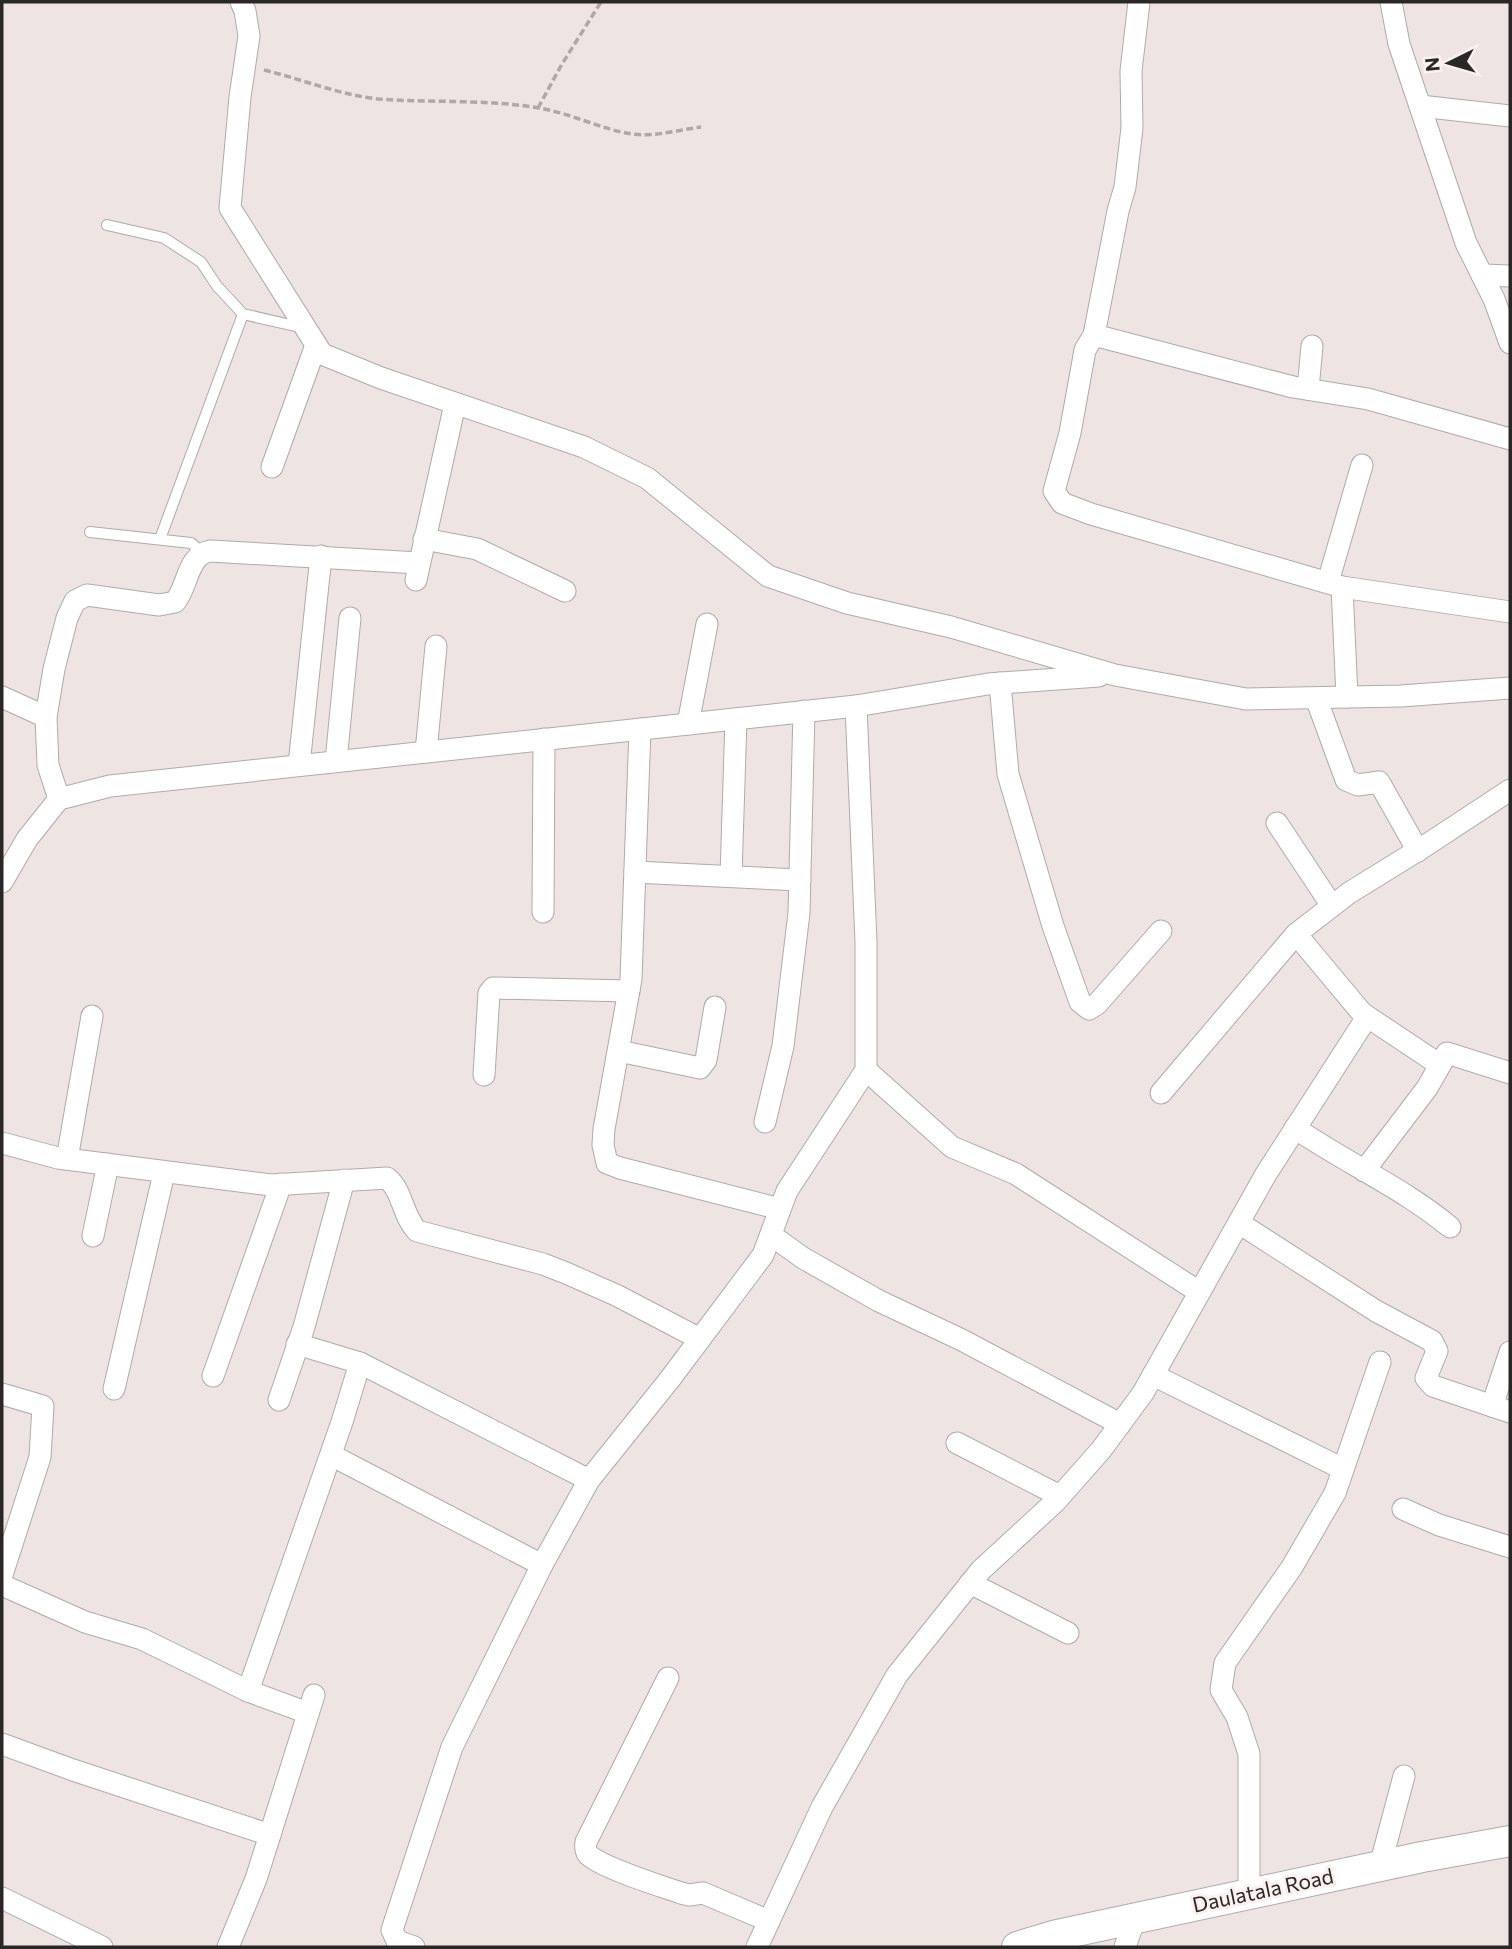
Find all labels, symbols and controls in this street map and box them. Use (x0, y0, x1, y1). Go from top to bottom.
north arrow (1414, 28, 1484, 98)
text: N (1419, 56, 1444, 73)
street label: Daulatala Road (1190, 1862, 1335, 1917)

